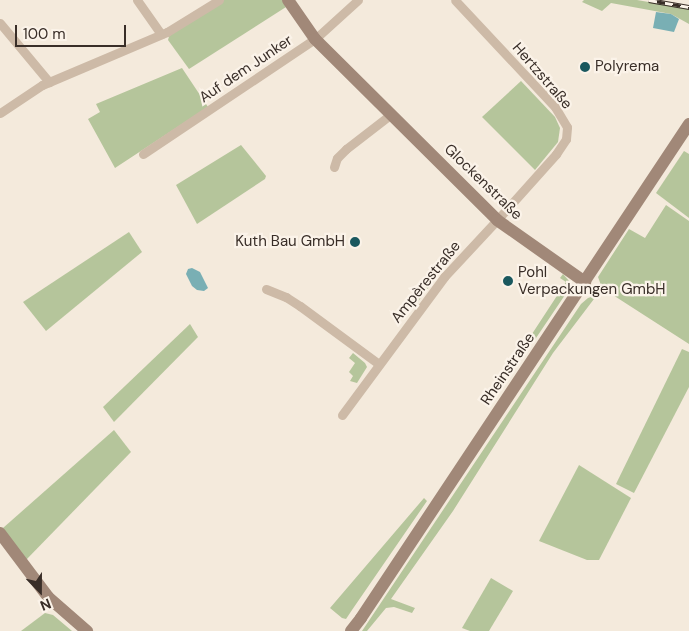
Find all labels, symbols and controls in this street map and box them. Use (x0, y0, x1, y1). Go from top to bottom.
scale bar (18, 15, 129, 47)
text: 100 m (23, 24, 66, 44)
street label: Auf dem Junker (196, 31, 296, 107)
street label: Hertzstraße (508, 39, 576, 113)
place label: Polyrema (595, 58, 659, 76)
marker: Polyrema (579, 61, 591, 73)
street label: Glockenstraße (440, 140, 526, 224)
place label: Kuth Bau GmbH (235, 233, 345, 251)
marker: Kuth Bau GmbH (349, 236, 361, 248)
street label: Ampèrestraße (388, 237, 464, 327)
place label: Pohl Verpackungen GmbH (518, 263, 666, 298)
marker: Pohl Verpackungen GmbH (502, 275, 514, 287)
street label: Rheinstraße (477, 329, 539, 409)
north arrow (15, 566, 65, 616)
text: N (38, 595, 54, 615)

